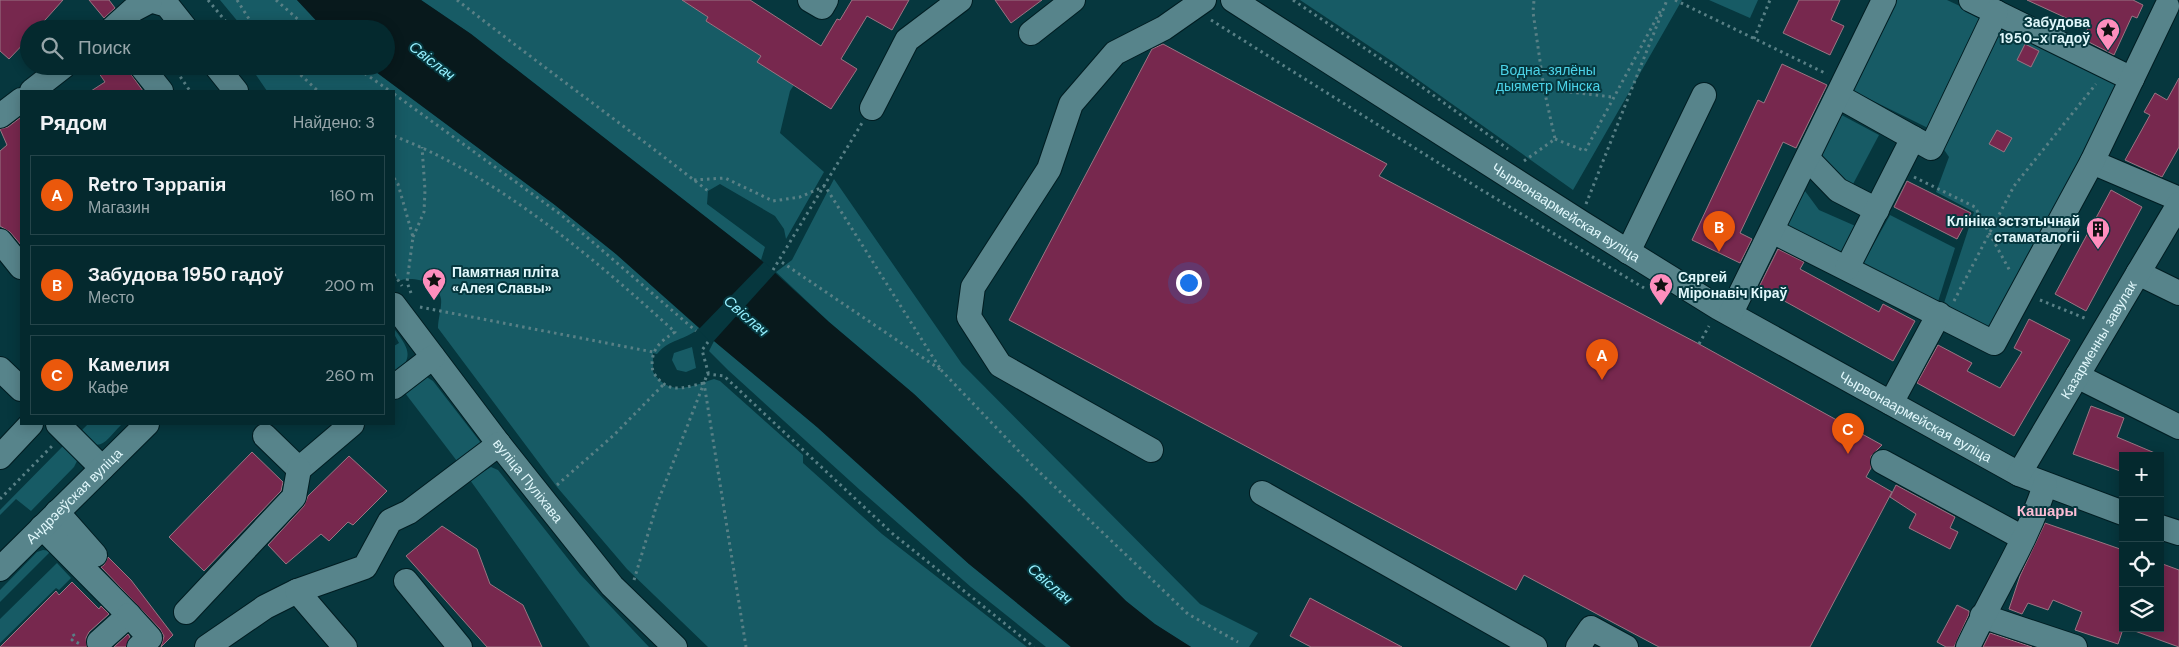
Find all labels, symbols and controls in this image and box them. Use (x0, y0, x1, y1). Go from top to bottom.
place label: Забудова 1950-х гадоў (1999, 13, 2090, 47)
place icon: Забудова 1950-х гадоў (2095, 17, 2121, 51)
search box (20, 20, 395, 75)
icon: search (38, 34, 66, 62)
text: Поиск (78, 35, 131, 60)
water label: Свіслач (405, 37, 459, 85)
park label: Водна-зялёны дыяметр Мінска (1496, 61, 1600, 95)
text: Рядом (40, 109, 107, 137)
text: Найдено: 3 (293, 112, 375, 133)
street label: Чырвонаармейская вуліца (1488, 159, 1644, 266)
text: Retro Тэррапія (88, 172, 226, 197)
text: A (51, 185, 63, 206)
text: 160 m (330, 185, 374, 206)
text: Магазин (88, 197, 150, 218)
pin: B (1703, 211, 1735, 252)
place label: Клініка эстэтычнай стаматалогіі (1947, 212, 2080, 246)
building icon: Клініка эстэтычнай стаматалогіі (2085, 216, 2111, 250)
text: Забудова 1950 гадоў (88, 262, 284, 287)
place label: Памятная пліта «Алея Славы» (452, 263, 559, 297)
place icon: Памятная пліта «Алея Славы» (421, 267, 447, 301)
place label: Сяргей Міронавіч Кіраў (1678, 268, 1788, 302)
your location (1176, 270, 1202, 296)
place icon: Сяргей Міронавіч Кіраў (1648, 272, 1674, 306)
text: B (52, 275, 62, 296)
text: 200 m (325, 275, 374, 296)
street label: Казарменны завулак (2056, 277, 2141, 402)
text: Место (88, 287, 134, 308)
water label: Свіслач (719, 291, 773, 341)
pin: A (1586, 339, 1618, 380)
text: Камелия (88, 352, 170, 377)
text: C (51, 365, 63, 386)
text: 260 m (325, 365, 374, 386)
street label: Чырвонаармейская вуліца (1836, 367, 1995, 466)
text: Кафе (88, 377, 128, 398)
pin: C (1832, 413, 1864, 454)
street label: вуліца Пуліхава (489, 435, 567, 526)
street label: Андрэеўская вуліца (22, 444, 126, 548)
map controls (2119, 452, 2164, 632)
button: + (2119, 452, 2164, 497)
button: − (2119, 497, 2164, 542)
district label: Кашары (2017, 501, 2077, 521)
button: locate (2119, 542, 2164, 587)
water label: Свіслач (1023, 559, 1077, 609)
button: layers (2119, 587, 2164, 632)

